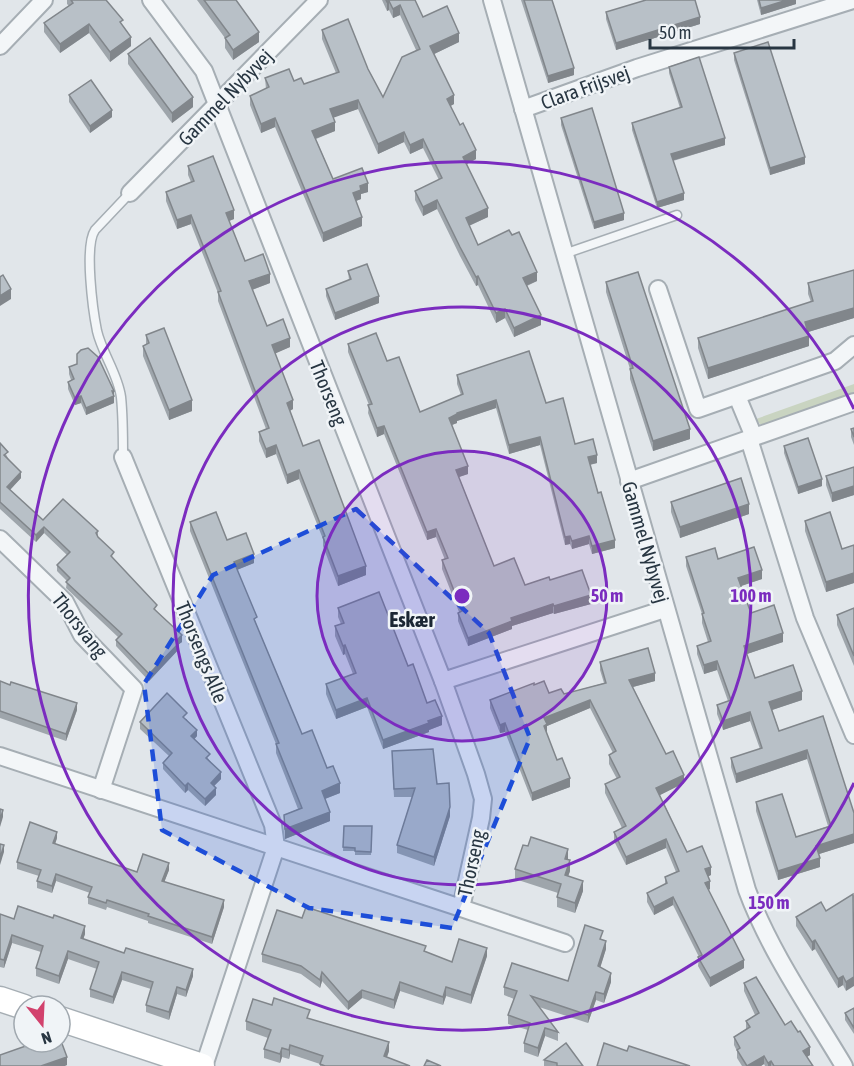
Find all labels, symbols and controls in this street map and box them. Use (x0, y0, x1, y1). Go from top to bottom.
scale bar (650, 12, 794, 50)
text: 50 m (659, 22, 691, 43)
street label: Gammel Nybyvej (173, 44, 277, 150)
street label: Clara Frijsvej (538, 60, 632, 114)
street label: Thorseng (306, 357, 353, 429)
street label: Gammel Nybyvej (618, 479, 674, 605)
text: 50 m (591, 585, 623, 606)
text: 100 m (731, 585, 771, 606)
centre of rings (452, 586, 472, 606)
street label: Thorsvang (48, 588, 113, 662)
street label: Thorsengs Alle (171, 598, 233, 706)
district label: Eskær (389, 607, 436, 631)
street label: Thorseng (453, 827, 489, 899)
text: 150 m (749, 892, 789, 913)
north arrow (12, 994, 72, 1054)
text: N (39, 1028, 54, 1048)

